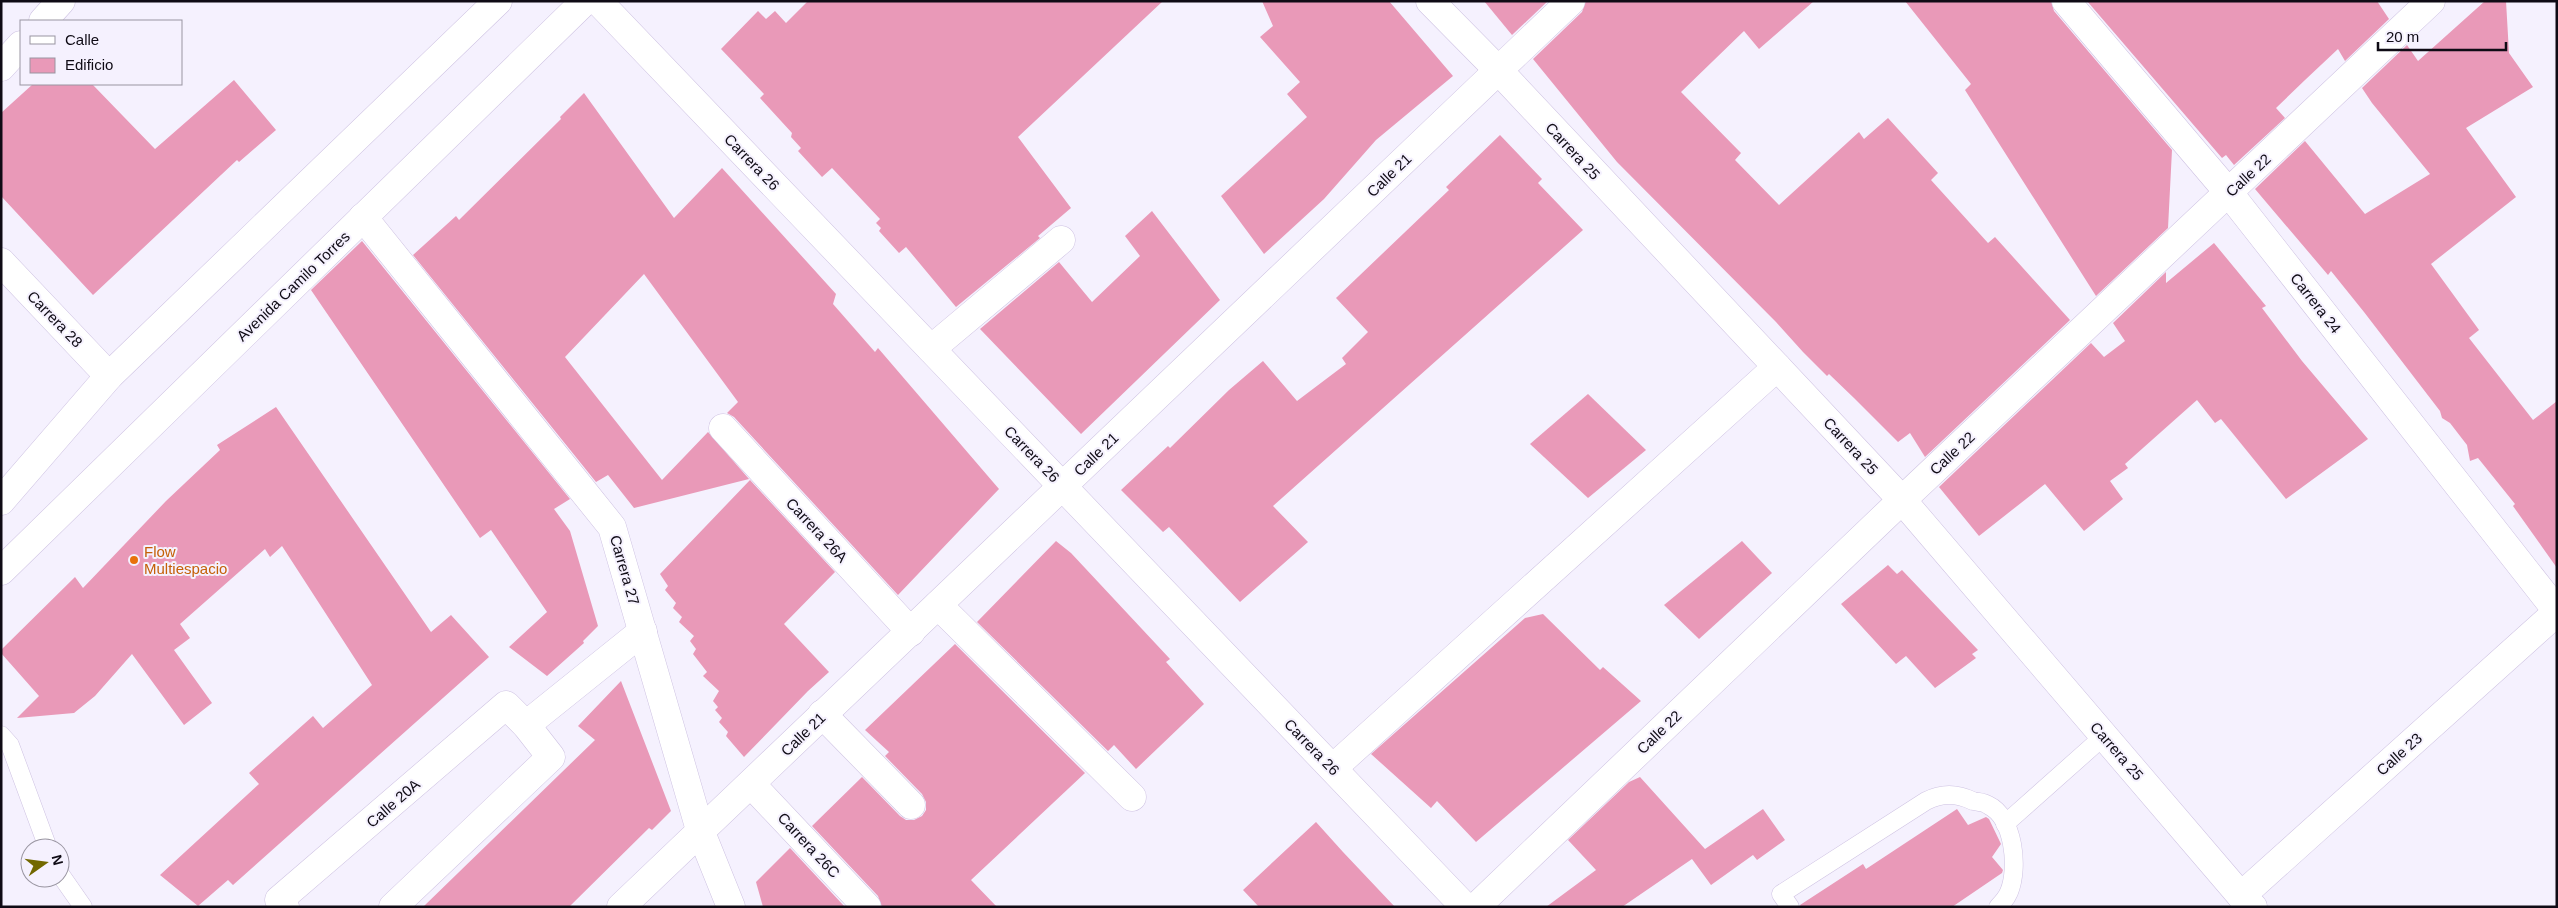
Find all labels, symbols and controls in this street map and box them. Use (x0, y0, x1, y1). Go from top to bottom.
legend (20, 20, 182, 85)
scale bar (2378, 20, 2506, 52)
text: 20 m (2386, 28, 2419, 45)
text: Calle (65, 31, 99, 48)
text: Edificio (65, 56, 113, 73)
street label: Carrera 25 (1542, 119, 1604, 183)
street label: Carrera 26 (721, 130, 783, 194)
street label: Calle 21 (1363, 150, 1415, 200)
street label: Calle 22 (2222, 150, 2274, 200)
street label: Avenida Camilo Torres (233, 228, 353, 344)
street label: Carrera 24 (2287, 270, 2345, 336)
street label: Carrera 28 (24, 287, 86, 351)
street label: Carrera 25 (1820, 414, 1882, 478)
street label: Carrera 26 (1001, 422, 1063, 486)
street label: Calle 22 (1926, 428, 1978, 478)
street label: Calle 21 (1070, 429, 1122, 479)
street label: Carrera 26A (783, 494, 851, 566)
street label: Carrera 27 (607, 533, 643, 607)
place label: Flow Multiespacio (144, 543, 227, 577)
marker: Flow Multiespacio (128, 554, 140, 566)
street label: Calle 22 (1633, 707, 1685, 757)
street label: Calle 21 (777, 709, 829, 759)
street label: Carrera 26 (1281, 715, 1343, 779)
street label: Carrera 25 (2087, 718, 2147, 784)
street label: Calle 23 (2373, 729, 2425, 779)
street label: Calle 20A (363, 775, 423, 831)
street label: Carrera 26C (775, 809, 843, 881)
north arrow (20, 838, 70, 888)
text: N (49, 853, 67, 867)

